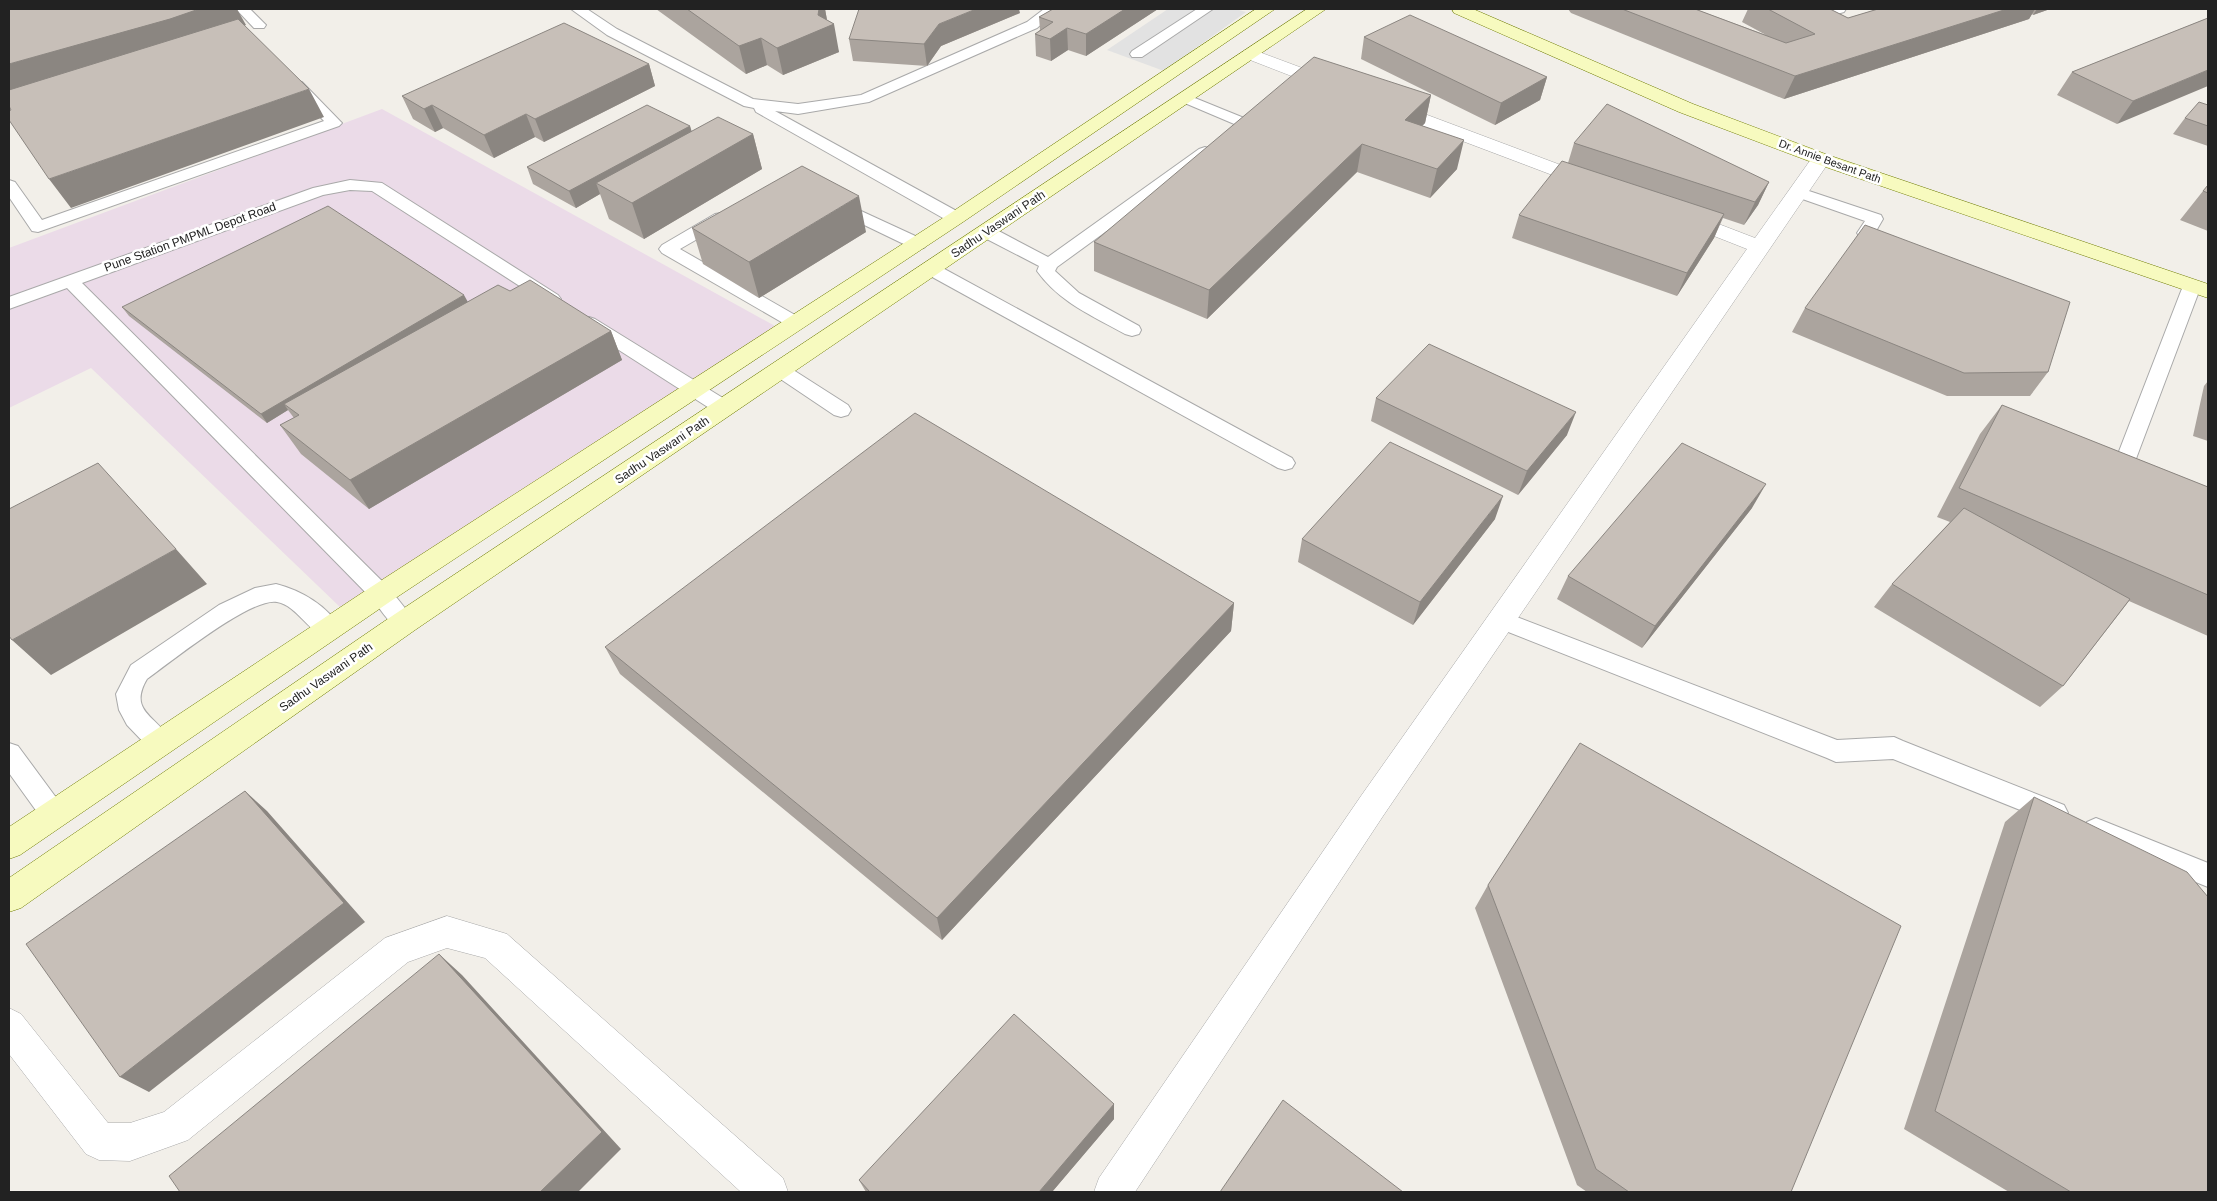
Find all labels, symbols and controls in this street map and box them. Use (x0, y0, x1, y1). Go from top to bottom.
street label: Dr. Annie Besant Path (1777, 137, 1883, 185)
street label: Sadhu Vaswani Path (948, 187, 1048, 261)
street label: Pune Station PMPML Depot Road (102, 199, 278, 275)
street label: Sadhu Vaswani Path (612, 413, 712, 487)
street label: Sadhu Vaswani Path (277, 640, 375, 714)

